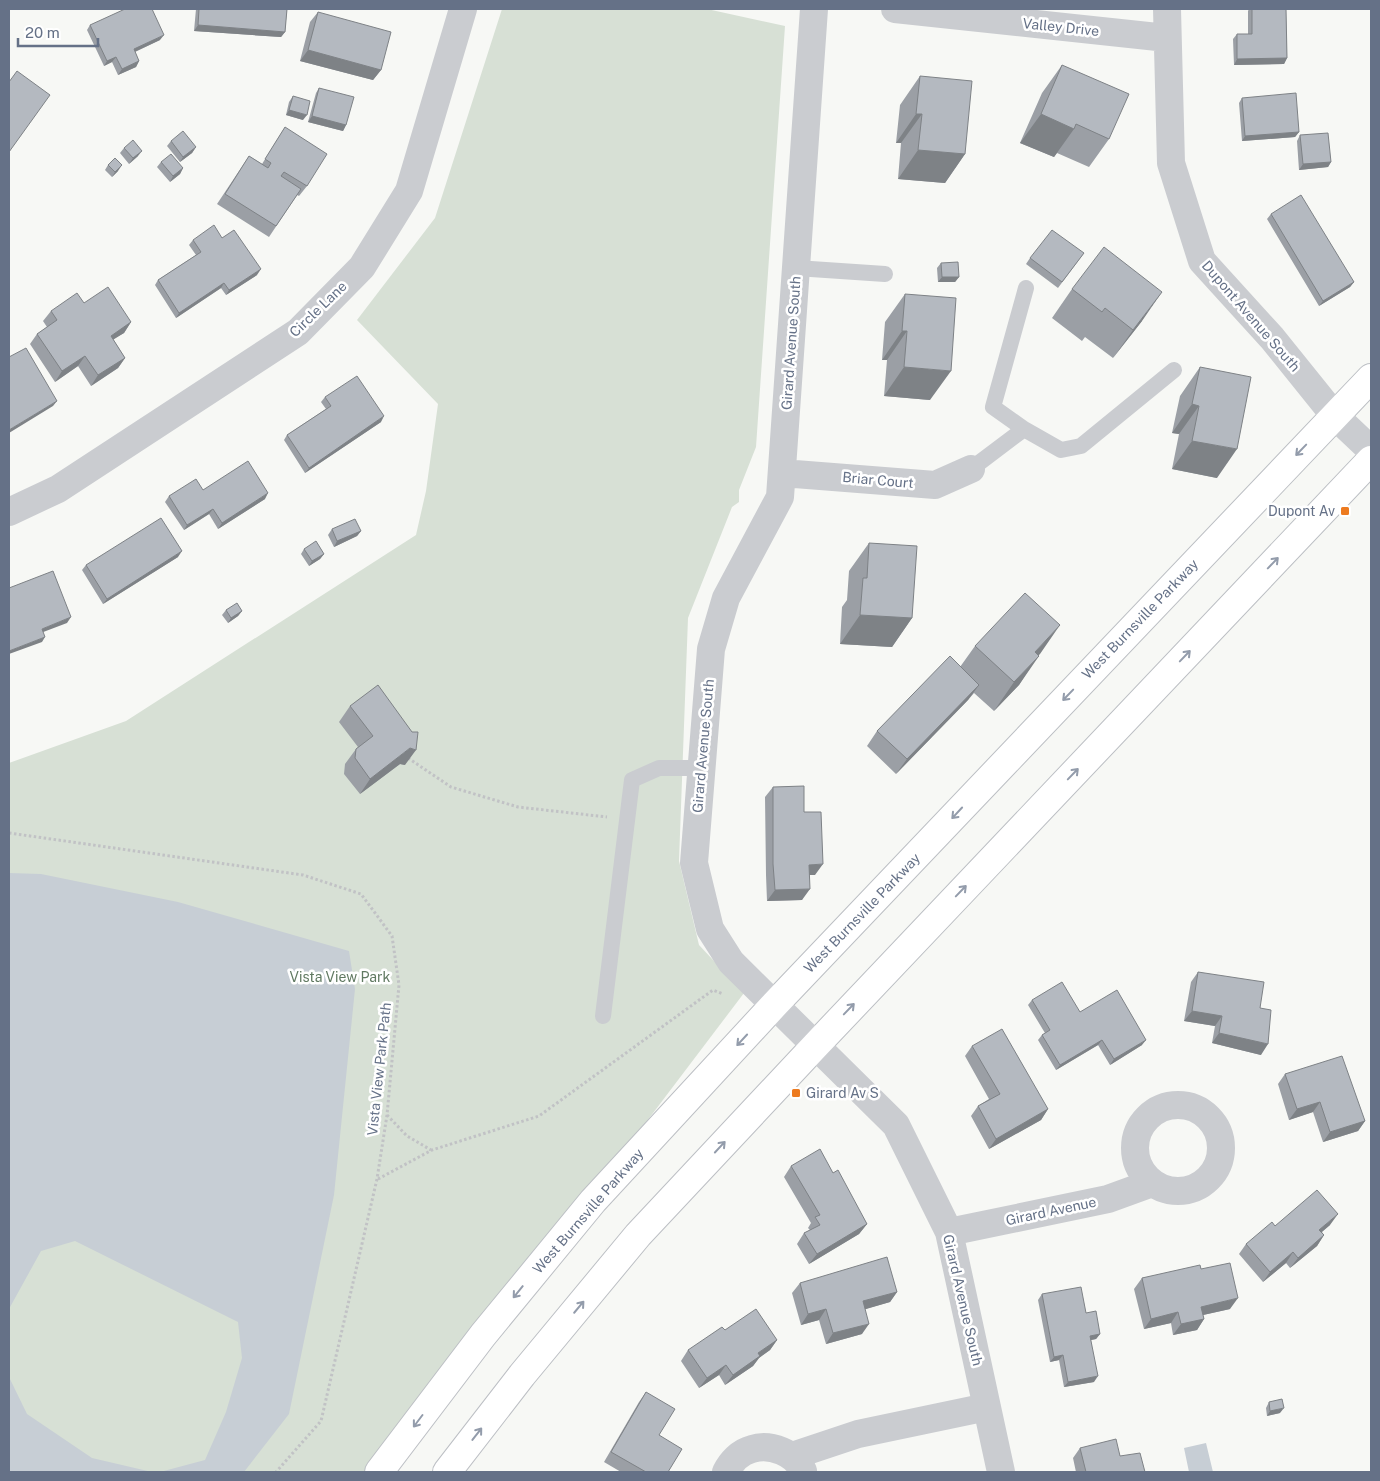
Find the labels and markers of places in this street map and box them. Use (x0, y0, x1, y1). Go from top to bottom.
place label: Dupont Av (1268, 503, 1335, 519)
marker: Dupont Av (1339, 505, 1351, 517)
place label: Girard Av S (806, 1085, 879, 1101)
marker: Girard Av S (790, 1087, 802, 1099)

